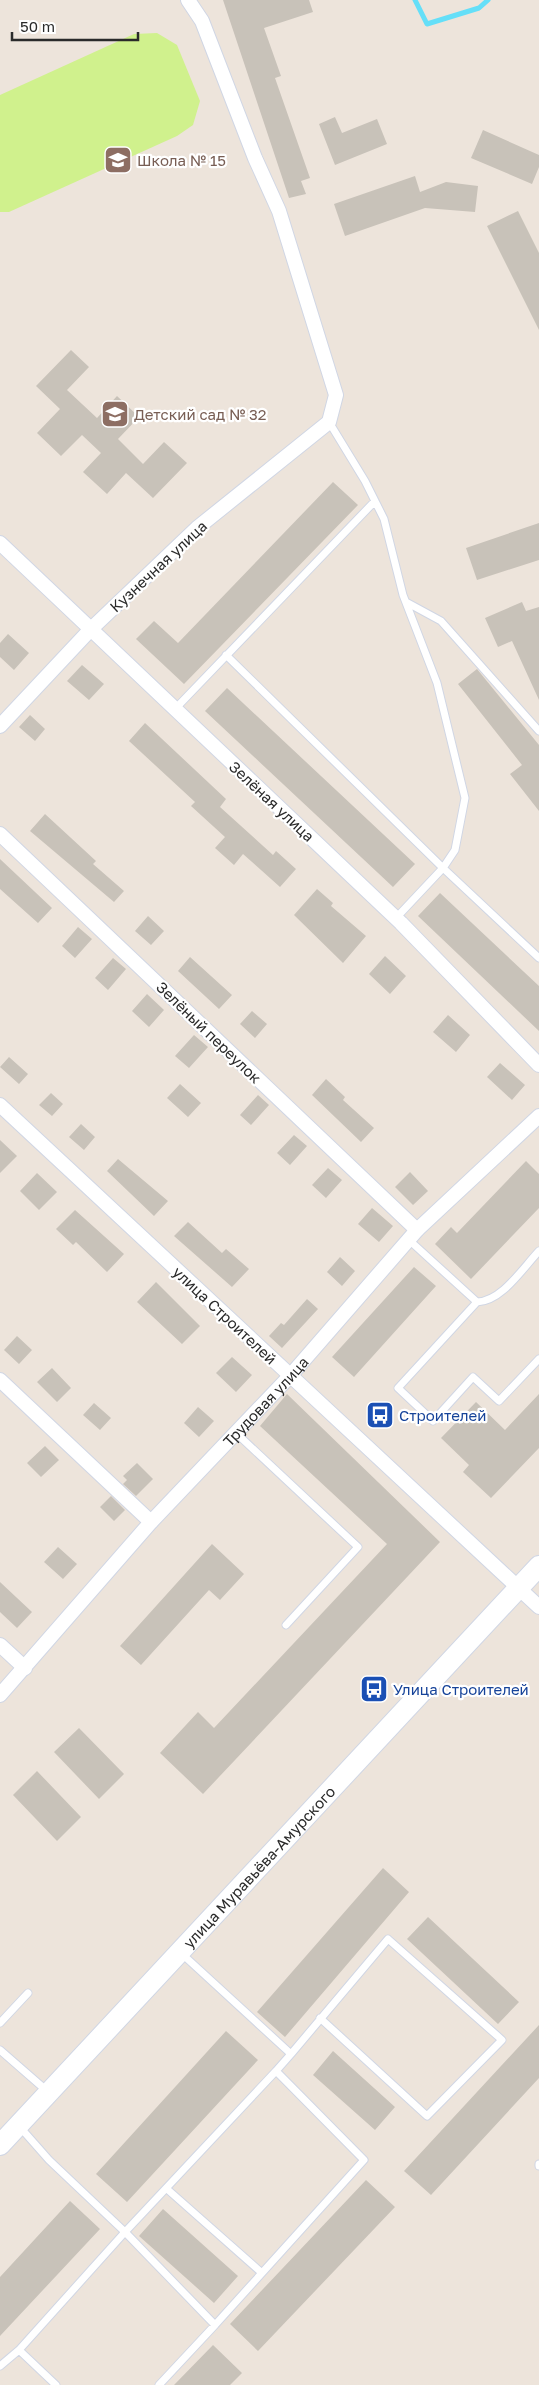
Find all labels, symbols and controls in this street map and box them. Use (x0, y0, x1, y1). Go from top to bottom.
scale bar (12, 10, 139, 42)
text: 50 m (20, 17, 55, 35)
school or university icon: Школа № 15 (103, 145, 133, 175)
place label: Школа № 15 (137, 151, 226, 169)
school or university icon: Детский сад № 32 (100, 399, 130, 429)
place label: Детский сад № 32 (134, 405, 267, 423)
street label: Кузнечная улица (106, 516, 210, 616)
street label: Зелёная улица (226, 757, 318, 845)
street label: Зелёный переулок (153, 977, 265, 1087)
street label: улица Строителей (169, 1262, 281, 1368)
street label: Трудовая улица (219, 1353, 312, 1450)
bus stop icon: Строителей (365, 1400, 395, 1430)
place label: Строителей (399, 1406, 486, 1424)
bus stop icon: Улица Строителей (359, 1674, 389, 1704)
place label: Улица Строителей (393, 1680, 529, 1698)
street label: улица Муравьёва-Амурского (179, 1782, 339, 1951)

